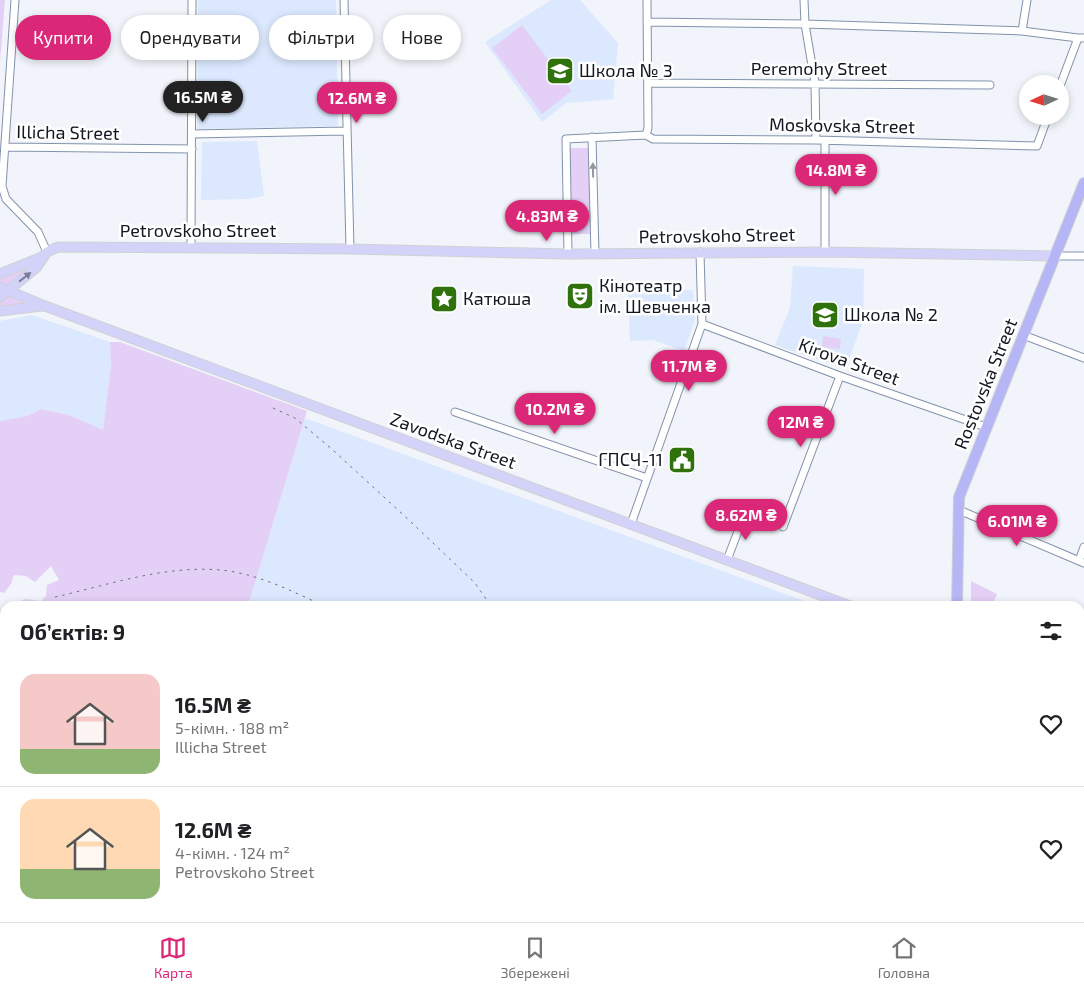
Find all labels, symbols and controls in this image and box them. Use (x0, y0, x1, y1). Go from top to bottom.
chip: Купити (15, 15, 111, 60)
chip: Орендувати (121, 15, 259, 60)
chip: Фільтри (269, 15, 373, 60)
chip: Нове (383, 15, 461, 60)
school or university icon: Школа № 3 (545, 56, 575, 86)
street label: Peremohy Street (751, 57, 887, 79)
place label: Школа № 3 (579, 59, 673, 81)
north arrow (1019, 75, 1069, 125)
map controls (1019, 75, 1069, 125)
pin: 16.5M ₴ (157, 80, 249, 123)
pin: 12.6M ₴ (311, 82, 403, 124)
text: 16.5M ₴ (174, 87, 232, 106)
text: 12.6M ₴ (328, 88, 386, 107)
street label: Moskovska Street (769, 113, 915, 137)
street label: Illicha Street (16, 120, 120, 144)
pin: 14.8M ₴ (790, 154, 882, 196)
text: 14.8M ₴ (806, 160, 866, 179)
one-way arrow (589, 162, 597, 178)
pin: 4.83M ₴ (501, 200, 593, 242)
text: 4.83M ₴ (516, 206, 578, 225)
street label: Petrovskoho Street (120, 219, 276, 241)
street label: Petrovskoho Street (638, 223, 796, 247)
one-way arrow (18, 271, 31, 282)
place label: Кінотеатр ім. Шевченка (599, 274, 711, 317)
theatre icon: Кінотеатр ім. Шевченка (565, 281, 595, 311)
place icon: Катюша (429, 284, 459, 314)
place label: Катюша (463, 287, 531, 309)
school or university icon: Школа № 2 (810, 300, 840, 330)
place label: Школа № 2 (844, 303, 938, 325)
street label: Rostovska Street (949, 315, 1021, 452)
street label: Kirova Street (796, 333, 903, 389)
pin: 11.7M ₴ (643, 350, 735, 392)
text: 11.7M ₴ (662, 356, 716, 375)
pin: 10.2M ₴ (509, 392, 601, 435)
text: 10.2M ₴ (526, 399, 584, 418)
pin: 12M ₴ (766, 406, 836, 448)
street label: Zavodska Street (387, 407, 519, 473)
text: 12M ₴ (779, 412, 823, 431)
public building icon: ГПСЧ-11 (667, 445, 697, 475)
place label: ГПСЧ-11 (598, 448, 663, 470)
pin: 8.62M ₴ (700, 498, 792, 541)
pin: 6.01M ₴ (971, 504, 1063, 547)
text: 8.62M ₴ (715, 505, 777, 524)
text: 6.01M ₴ (987, 511, 1047, 530)
icon: filters (1037, 617, 1065, 645)
text: Об’єктів: 9 (20, 619, 125, 644)
text: 16.5M ₴ (175, 692, 251, 717)
icon: home (60, 694, 120, 754)
icon: heart (1037, 710, 1065, 738)
text: 5-кімн. · 188 m² (175, 718, 289, 737)
text: Illicha Street (175, 737, 267, 756)
text: 12.6M ₴ (175, 817, 252, 842)
icon: home (60, 819, 120, 879)
icon: heart (1037, 835, 1065, 863)
text: 4-кімн. · 124 m² (175, 843, 290, 862)
text: Petrovskoho Street (175, 862, 314, 881)
tab: Карта (154, 934, 193, 981)
tab: Збережені (501, 934, 570, 981)
tab: Головна (878, 934, 930, 981)

